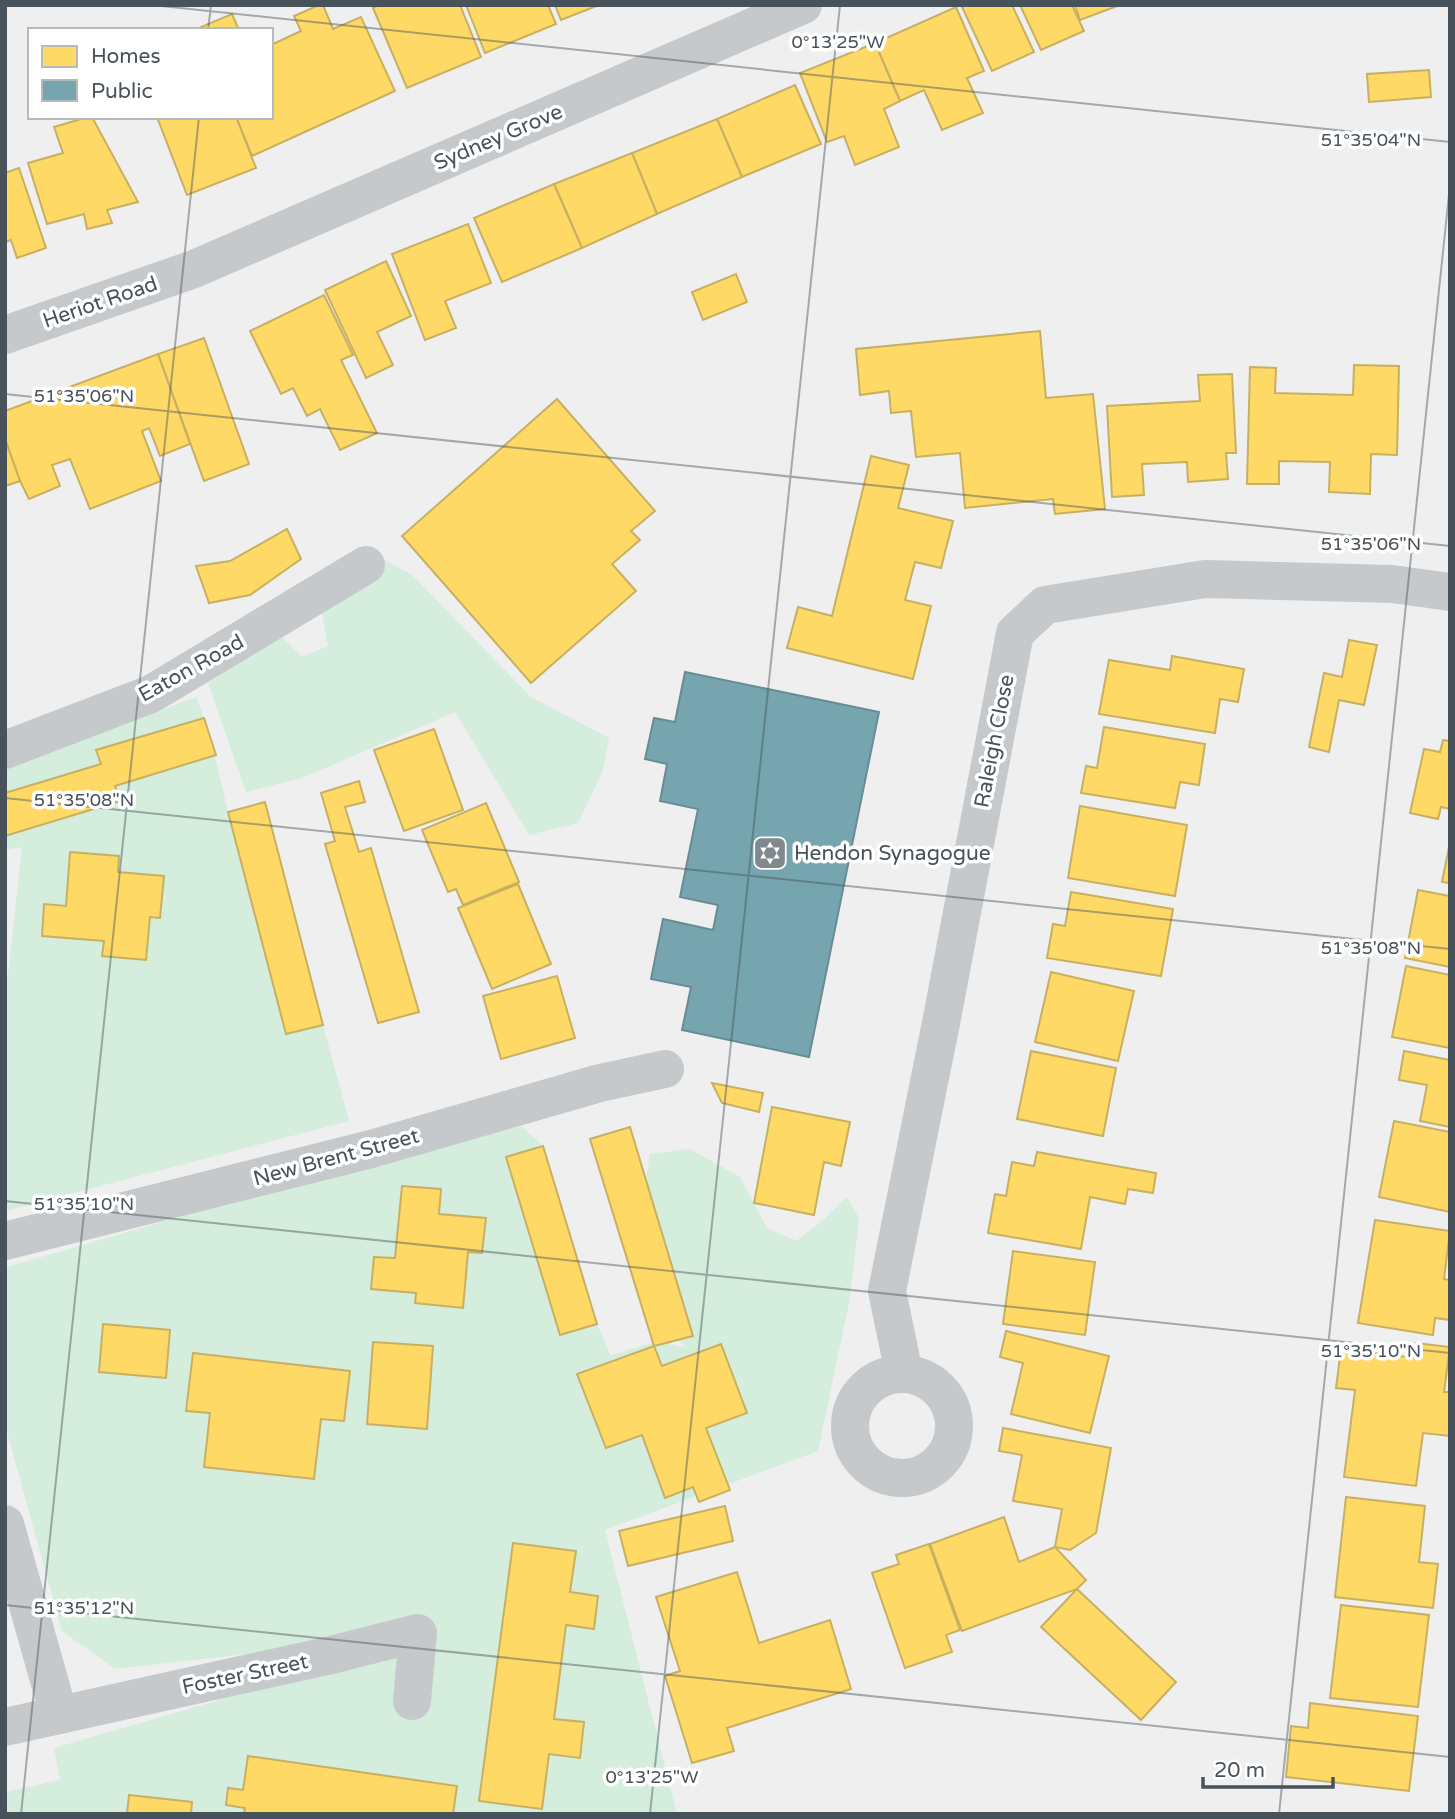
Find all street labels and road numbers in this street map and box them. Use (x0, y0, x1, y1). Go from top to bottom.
street label: Sydney Grove (430, 99, 566, 176)
street label: Heriot Road (40, 271, 161, 334)
street label: Eaton Road (134, 629, 248, 708)
street label: Raleigh Close (969, 672, 1020, 810)
street label: New Brent Street (251, 1123, 422, 1192)
street label: Foster Street (180, 1649, 310, 1700)

